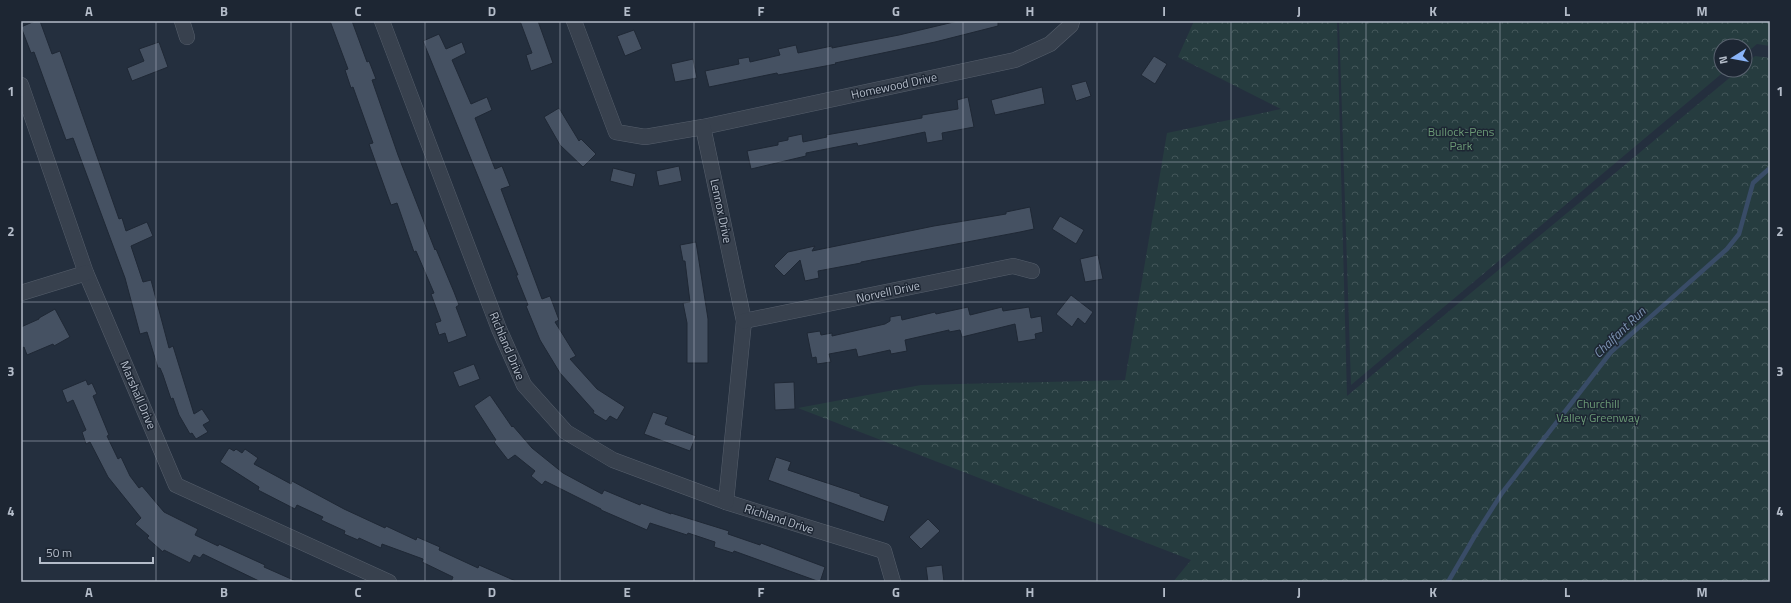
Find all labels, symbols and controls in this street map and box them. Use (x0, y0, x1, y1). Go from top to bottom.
text: A (85, 1, 93, 21)
text: B (220, 1, 228, 21)
text: C (354, 1, 362, 21)
text: D (488, 1, 496, 21)
text: E (623, 1, 631, 21)
text: F (758, 1, 765, 21)
text: G (892, 1, 900, 21)
text: H (1026, 1, 1034, 21)
text: I (1162, 1, 1166, 21)
text: J (1297, 1, 1301, 21)
text: K (1429, 1, 1437, 21)
text: L (1564, 1, 1570, 21)
text: M (1696, 1, 1708, 21)
north arrow (1713, 38, 1753, 78)
text: N (1715, 55, 1732, 65)
street label: Homewood Drive (849, 67, 939, 104)
text: 1 (7, 81, 15, 101)
text: 1 (1776, 81, 1784, 101)
park label: Bullock-Pens Park (1428, 122, 1495, 155)
street label: Lennox Drive (705, 177, 738, 245)
text: 2 (7, 221, 15, 241)
text: 2 (1776, 221, 1784, 241)
street label: Norvell Drive (854, 275, 922, 308)
water label: Chalfant Run (1588, 301, 1650, 362)
street label: Richland Drive (485, 309, 530, 383)
street label: Marshall Drive (116, 358, 161, 432)
text: 3 (7, 361, 15, 381)
text: 3 (1776, 361, 1784, 381)
park label: Churchill Valley Greenway (1556, 394, 1640, 427)
street label: Richland Drive (742, 498, 816, 539)
text: 4 (7, 501, 15, 521)
text: 4 (1776, 501, 1784, 521)
scale bar (40, 539, 153, 565)
text: 50 m (46, 543, 72, 562)
text: A (85, 582, 93, 602)
text: B (220, 582, 228, 602)
text: C (354, 582, 362, 602)
text: D (488, 582, 496, 602)
text: E (623, 582, 631, 602)
text: F (758, 582, 765, 602)
text: G (892, 582, 900, 602)
text: H (1026, 582, 1034, 602)
text: I (1162, 582, 1166, 602)
text: J (1297, 582, 1301, 602)
text: K (1429, 582, 1437, 602)
text: L (1564, 582, 1570, 602)
text: M (1696, 582, 1708, 602)

